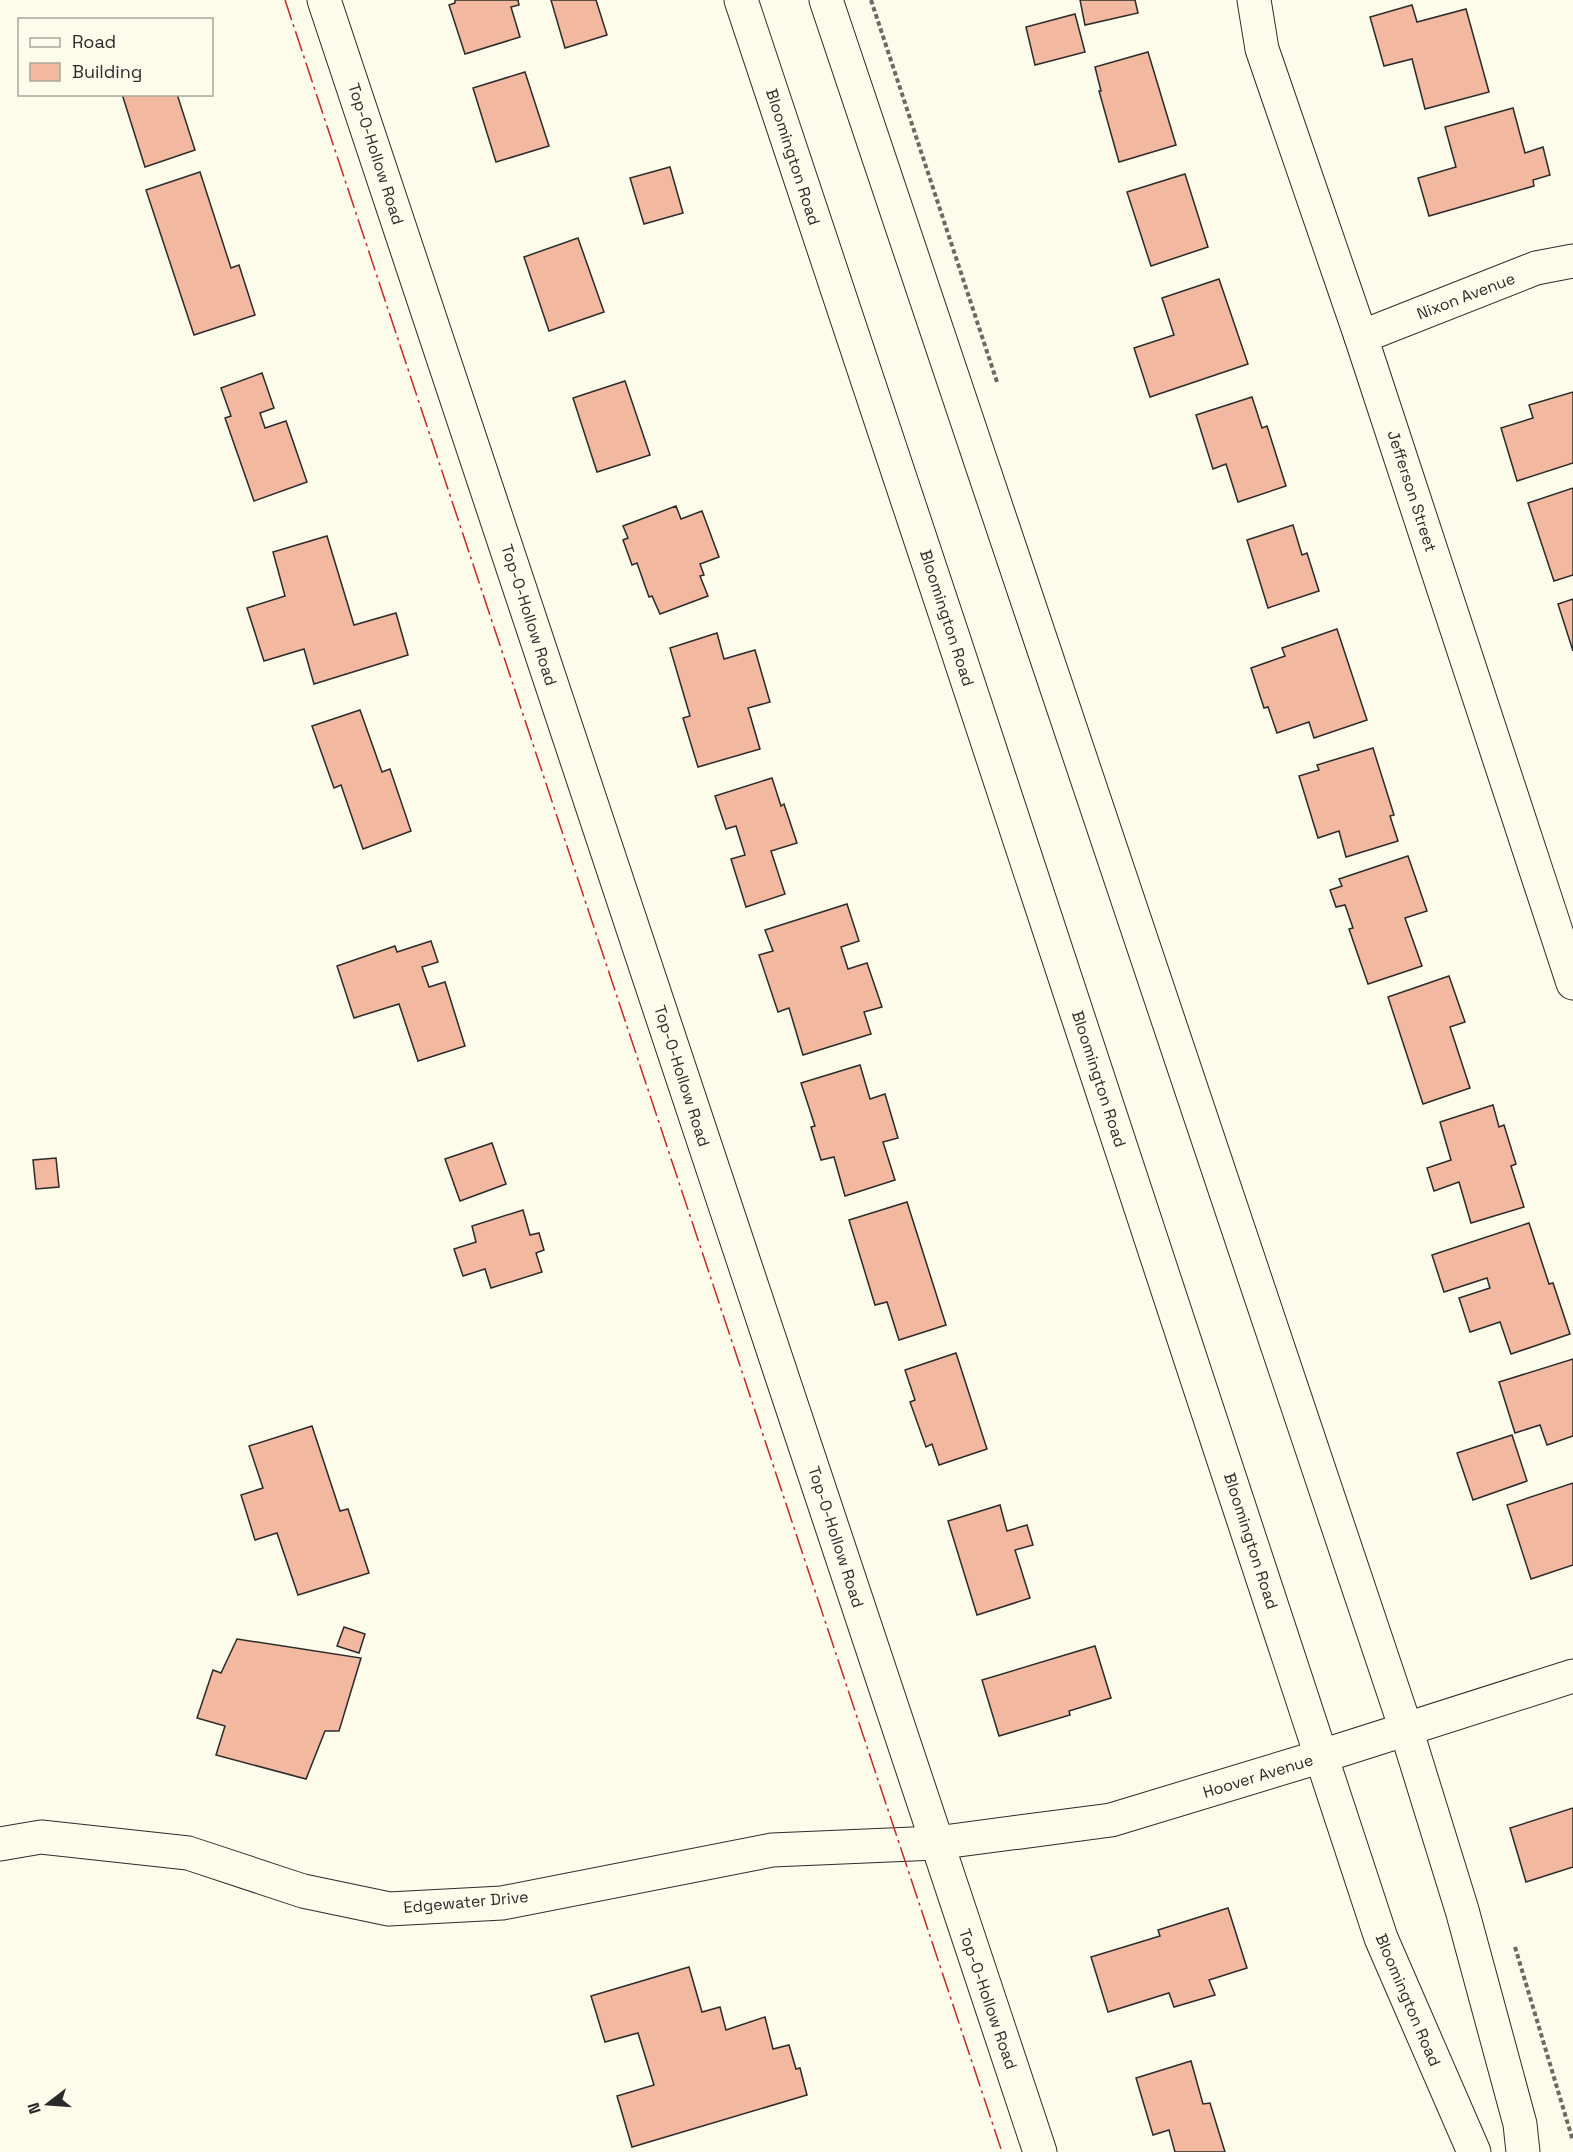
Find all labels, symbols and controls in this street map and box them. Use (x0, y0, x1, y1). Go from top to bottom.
legend (18, 18, 213, 96)
text: Road (72, 30, 116, 53)
text: Building (72, 60, 142, 83)
street label: Top-O-Hollow Road (343, 81, 409, 227)
street label: Bloomington Road (761, 86, 825, 228)
street label: Nixon Avenue (1414, 268, 1518, 324)
street label: Jefferson Street (1382, 428, 1442, 554)
street label: Top-O-Hollow Road (496, 542, 562, 688)
street label: Bloomington Road (915, 547, 979, 689)
street label: Top-O-Hollow Road (649, 1003, 715, 1149)
street label: Bloomington Road (1067, 1008, 1131, 1150)
street label: Top-O-Hollow Road (803, 1464, 869, 1610)
street label: Bloomington Road (1219, 1470, 1283, 1612)
street label: Hoover Avenue (1200, 1749, 1316, 1803)
street label: Edgewater Drive (403, 1886, 529, 1918)
street label: Top-O-Hollow Road (954, 1926, 1022, 2072)
street label: Bloomington Road (1371, 1930, 1445, 2070)
north arrow (18, 2074, 78, 2134)
text: N (23, 2100, 46, 2116)

